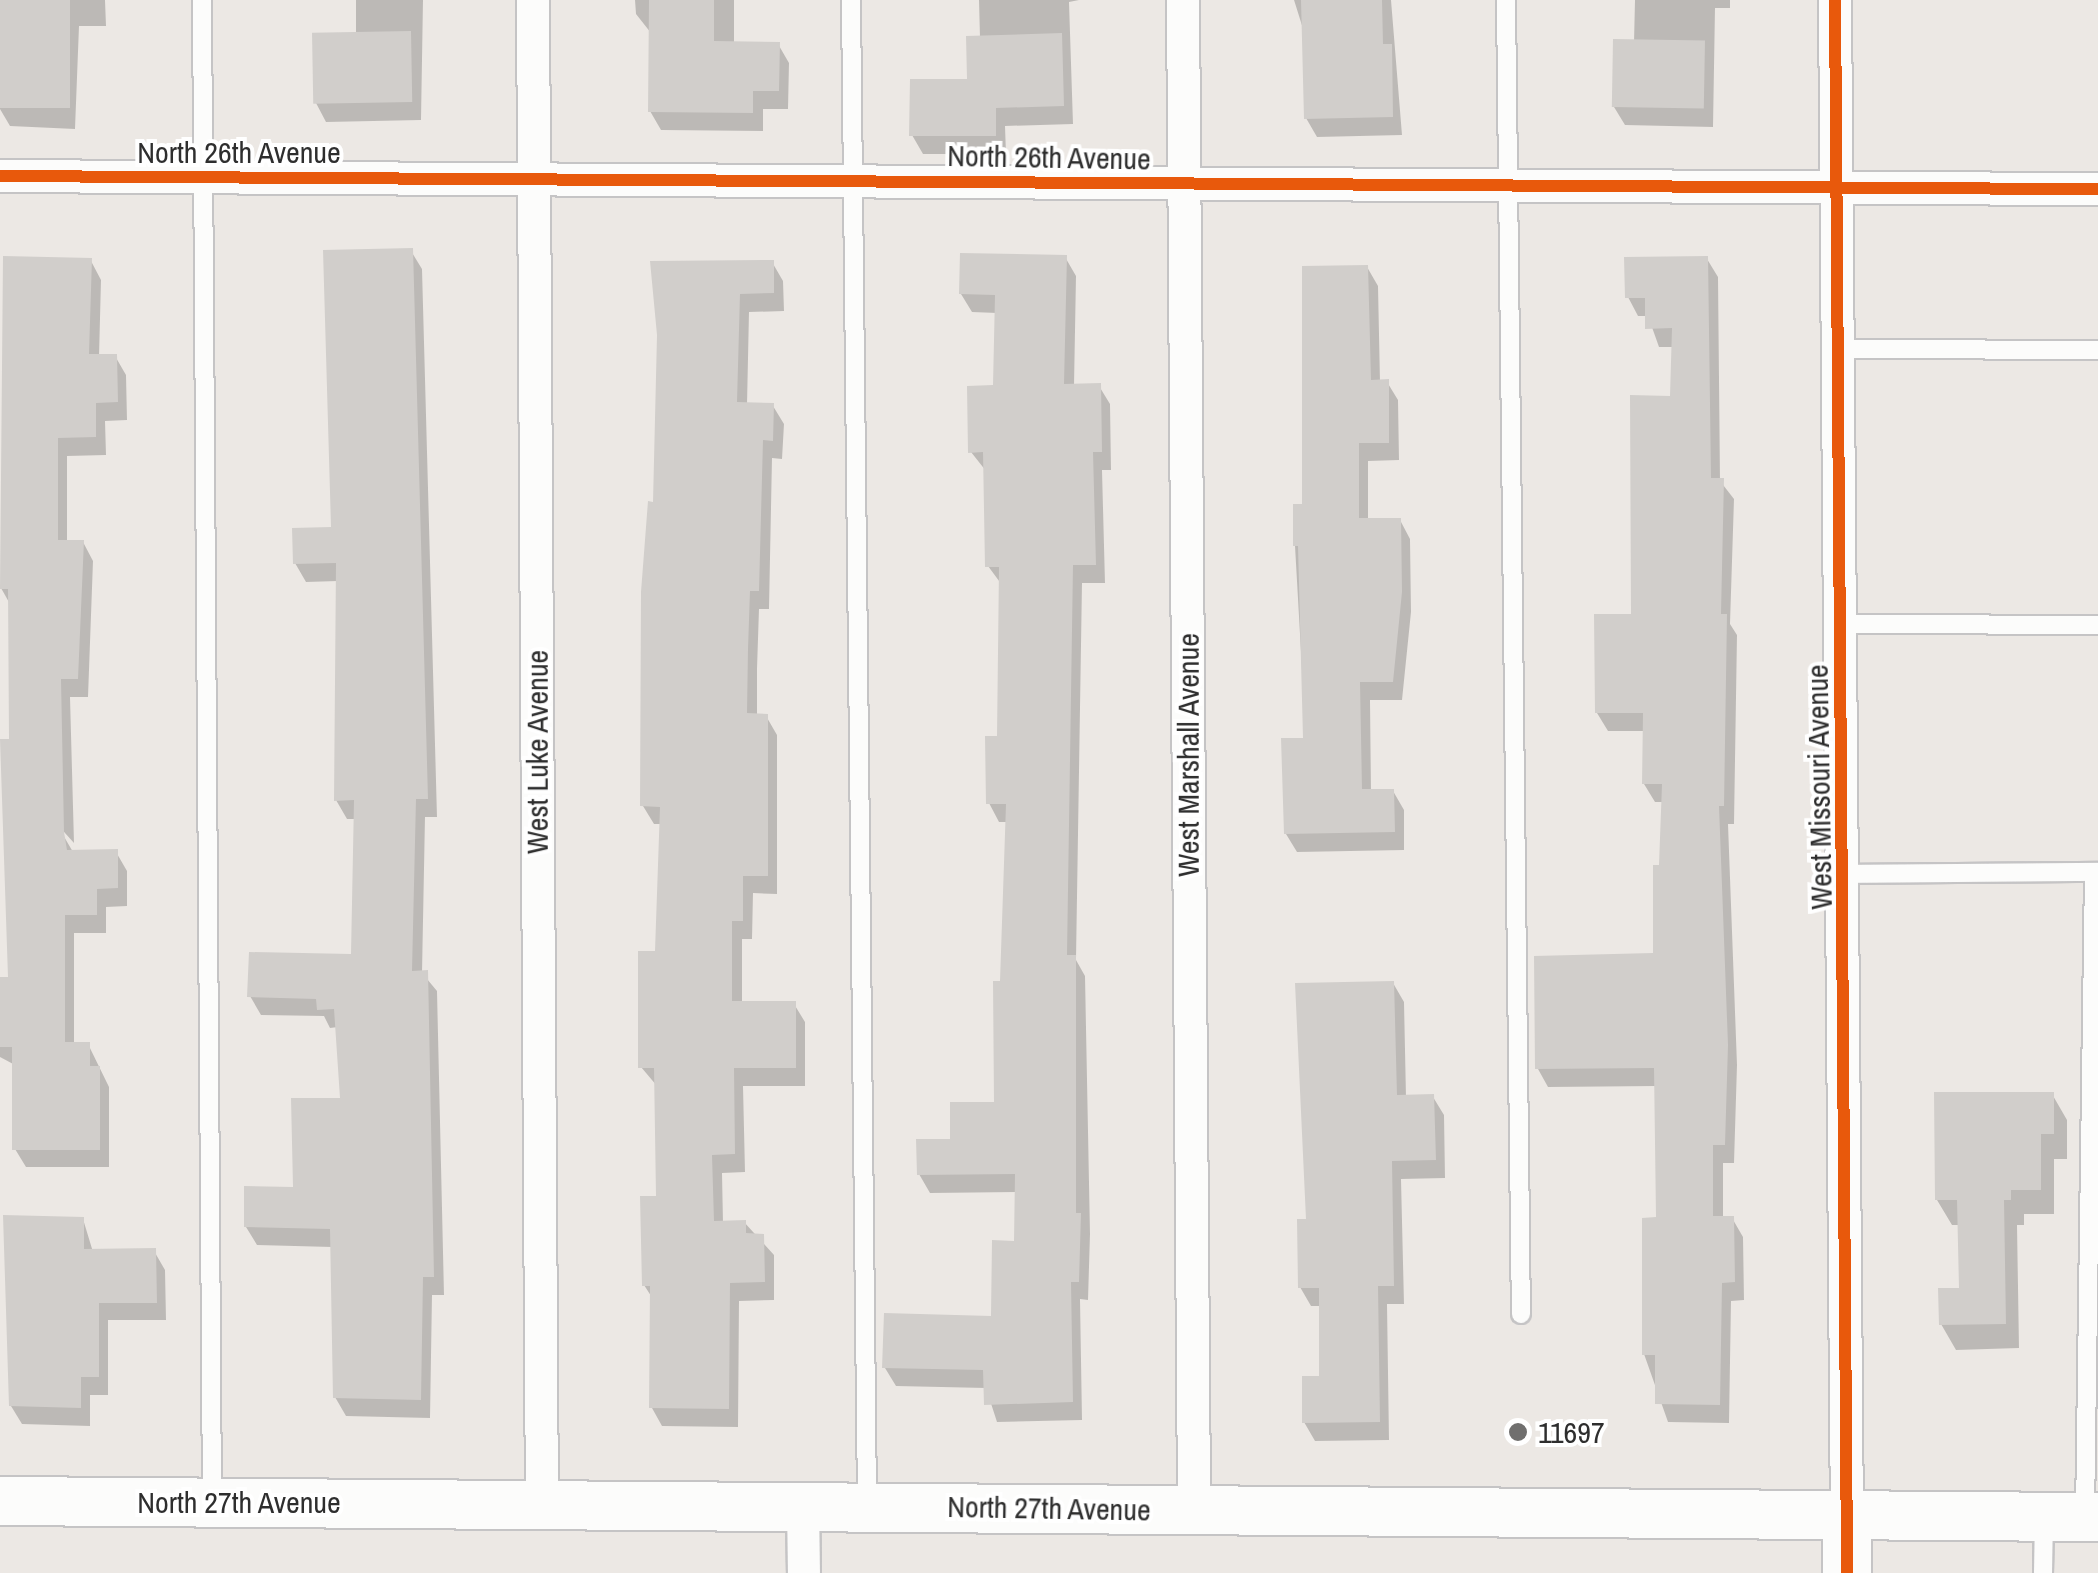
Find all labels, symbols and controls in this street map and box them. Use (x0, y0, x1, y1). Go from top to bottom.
street label: North 26th Avenue (137, 134, 341, 170)
street label: North 26th Avenue (946, 137, 1152, 177)
street label: West Marshall Avenue (1170, 632, 1206, 878)
street label: West Luke Avenue (519, 649, 555, 855)
street label: West Missouri Avenue (1799, 663, 1839, 911)
place label: 11697 (1538, 1414, 1605, 1450)
marker: 11697 (1507, 1421, 1529, 1443)
street label: North 27th Avenue (137, 1484, 341, 1520)
street label: North 27th Avenue (946, 1488, 1152, 1528)

